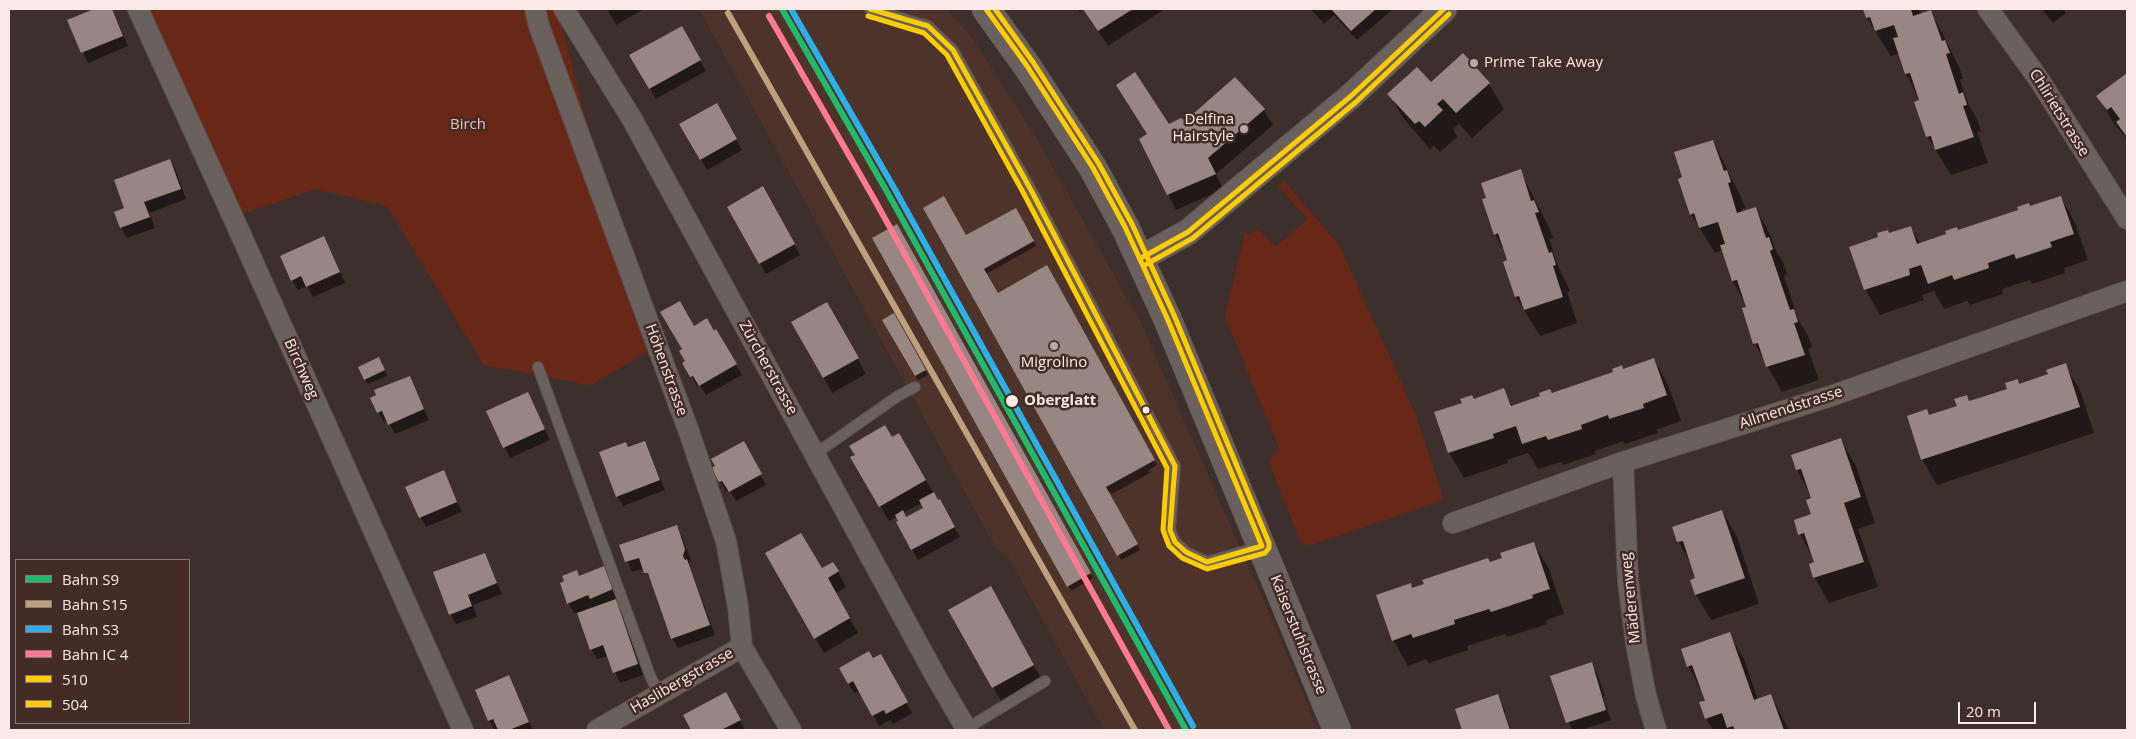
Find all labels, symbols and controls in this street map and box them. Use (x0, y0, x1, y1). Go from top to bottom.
place label: Prime Take Away (1484, 54, 1603, 72)
marker: Prime Take Away (1468, 57, 1480, 69)
street label: Chlirietstrasse (2025, 66, 2093, 160)
place label: Delfina Hairstyle (1172, 111, 1234, 146)
park label: Birch (450, 116, 486, 134)
marker: Delfina Hairstyle (1238, 123, 1250, 135)
street label: Zürcherstrasse (735, 318, 801, 418)
street label: Höhenstrasse (641, 322, 691, 418)
street label: Birchweg (280, 336, 322, 402)
marker: Migrolino (1048, 340, 1060, 352)
place label: Migrolino (1021, 354, 1087, 372)
street label: Allmendstrasse (1737, 383, 1845, 433)
place label: Oberglatt (1024, 392, 1096, 410)
marker: Oberglatt (1004, 393, 1020, 409)
unlabelled marker (1141, 405, 1151, 415)
street label: Mäderenweg (1617, 552, 1645, 644)
legend (15, 559, 190, 724)
text: Bahn S9 (62, 569, 119, 589)
street label: Kaiserstuhlstrasse (1266, 573, 1330, 697)
text: Bahn S15 (62, 594, 128, 614)
text: Bahn S3 (62, 619, 119, 639)
text: Bahn IC 4 (62, 644, 128, 664)
street label: Haslibergstrasse (627, 644, 737, 718)
text: 510 (62, 669, 88, 689)
scale bar (1961, 692, 2038, 724)
text: 504 (62, 694, 88, 714)
text: 20 m (1966, 701, 2001, 721)

